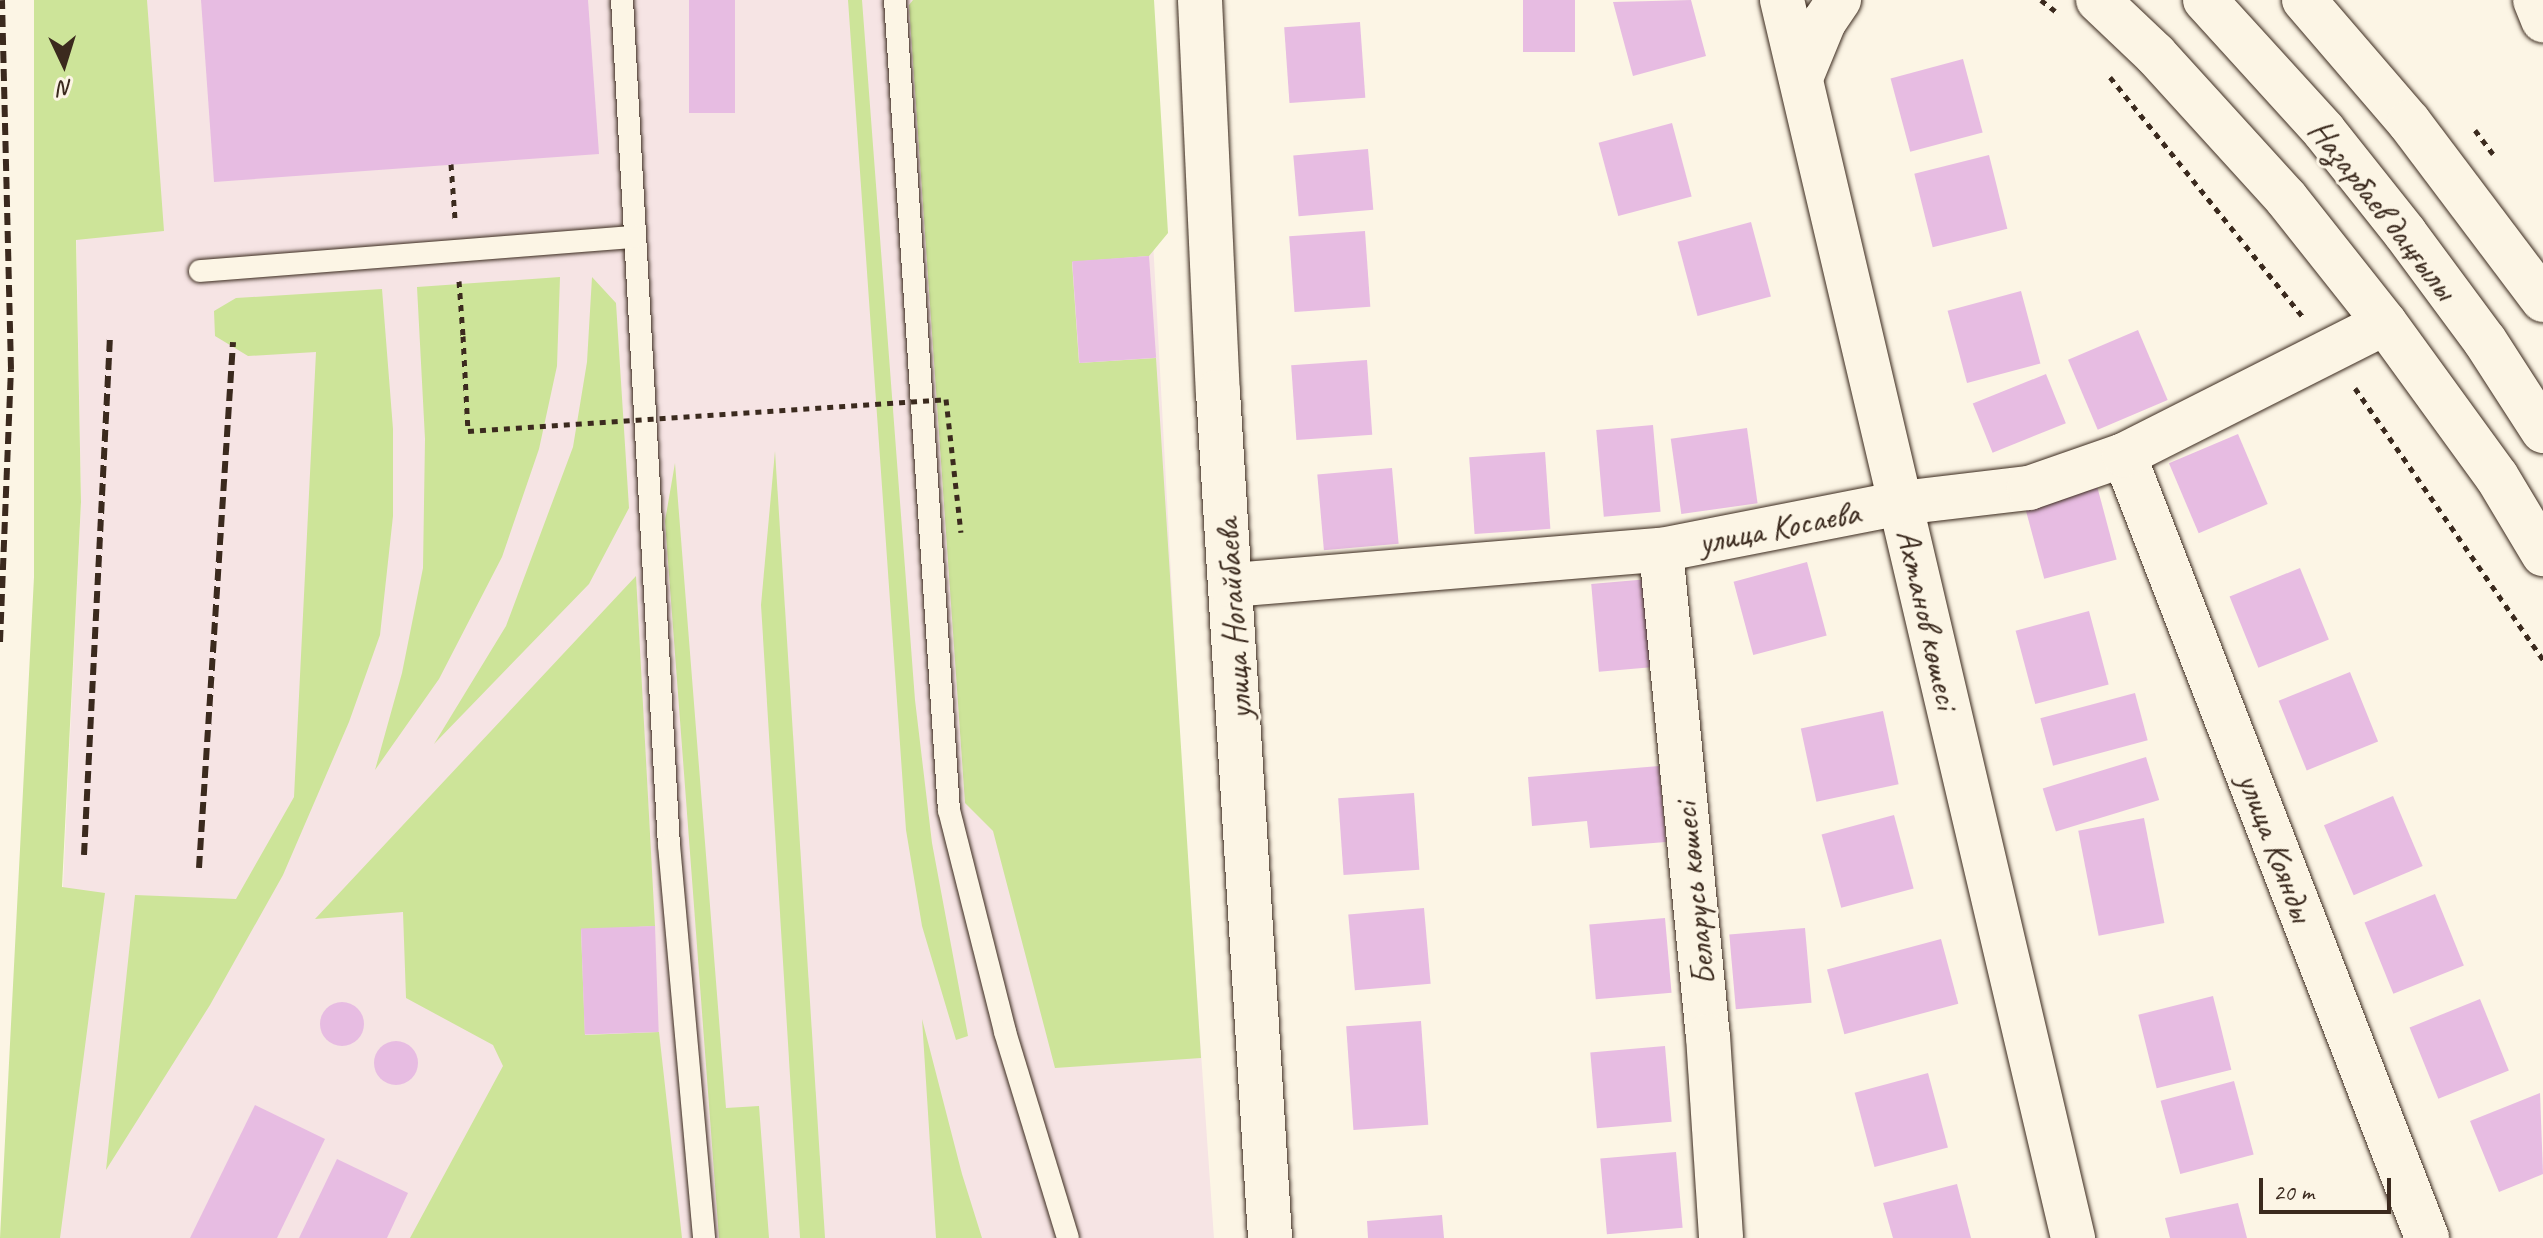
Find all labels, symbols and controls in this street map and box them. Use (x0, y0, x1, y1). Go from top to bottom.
north arrow (24, 24, 104, 104)
text: N (58, 74, 73, 102)
street label: Назарбаев даңғылы (2299, 110, 2467, 308)
street label: улица Косаева (1696, 492, 1862, 562)
street label: улица Ногайбаева (1206, 517, 1260, 721)
street label: Ахтанов көшесі (1888, 525, 1968, 713)
street label: улица Коянды (2229, 768, 2323, 926)
street label: Беларусь көшесі (1664, 800, 1724, 988)
scale bar (2263, 1162, 2395, 1212)
text: 20 m (2273, 1177, 2314, 1207)

